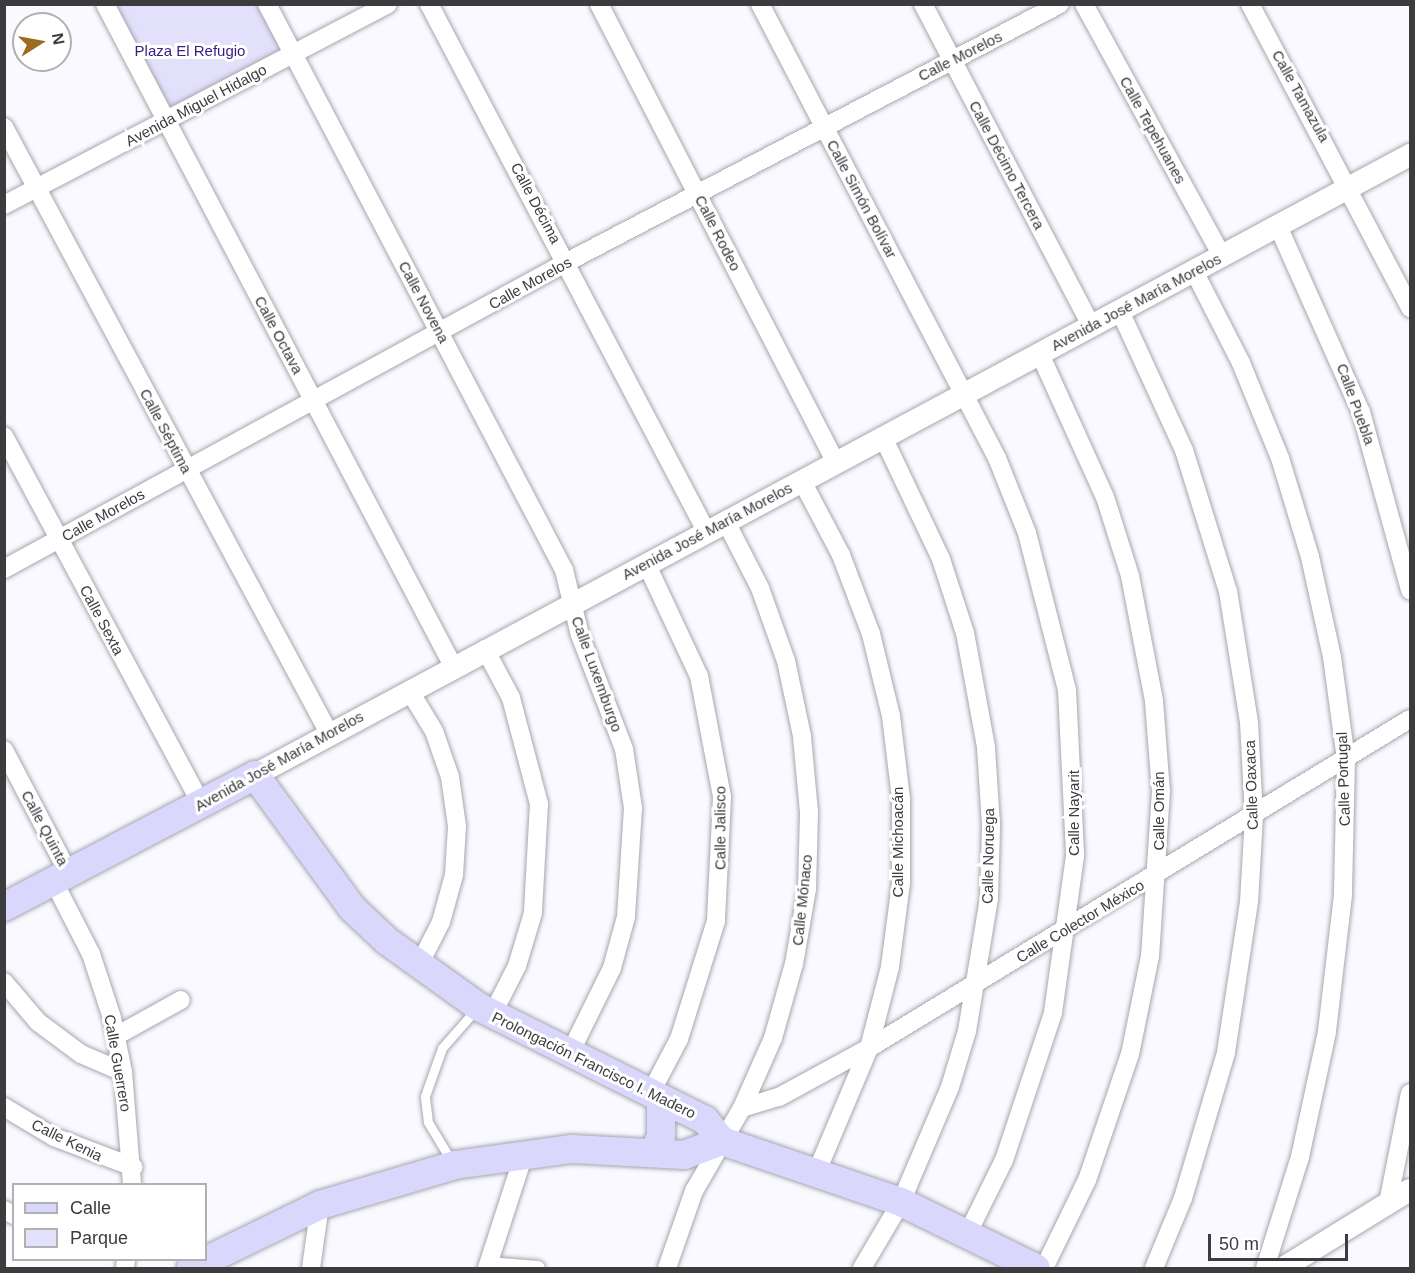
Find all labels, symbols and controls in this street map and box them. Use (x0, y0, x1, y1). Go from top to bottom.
north arrow (12, 12, 72, 72)
street label: Calle Morelos (915, 27, 1005, 85)
text: N (49, 32, 68, 46)
park label: Plaza El Refugio (135, 42, 245, 60)
street label: Calle Tamazula (1268, 47, 1334, 145)
street label: Avenida Miguel Hidalgo (122, 60, 270, 150)
street label: Calle Tepehuanes (1116, 73, 1190, 187)
street label: Calle Décimo Tercera (965, 97, 1049, 233)
street label: Calle Simón Bolívar (823, 137, 901, 261)
street label: Calle Décima (507, 159, 565, 247)
street label: Calle Rodeo (691, 192, 745, 274)
street label: Avenida José María Morelos (1048, 249, 1224, 355)
street label: Calle Morelos (486, 253, 574, 313)
street label: Calle Novena (395, 258, 453, 346)
street label: Calle Octava (251, 293, 307, 377)
street label: Calle Puebla (1333, 361, 1379, 447)
street label: Calle Séptima (136, 386, 196, 476)
street label: Avenida José María Morelos (619, 478, 795, 584)
street label: Calle Morelos (59, 485, 147, 545)
street label: Calle Sexta (76, 582, 128, 658)
street label: Calle Luxemburgo (568, 614, 626, 734)
street label: Avenida José María Morelos (192, 707, 366, 815)
street label: Calle Portugal (1332, 732, 1354, 826)
street label: Calle Oaxaca (1240, 740, 1262, 830)
street label: Calle Nayarit (1065, 770, 1083, 856)
street label: Calle Omán (1150, 771, 1168, 851)
street label: Calle Jalisco (711, 786, 729, 870)
street label: Calle Quinta (18, 787, 72, 869)
street label: Calle Michoacán (889, 787, 907, 897)
street label: Calle Noruega (978, 808, 998, 904)
street label: Calle Mónaco (788, 853, 816, 947)
street label: Calle Colector México (1013, 876, 1147, 966)
street label: Prolongación Francisco I. Madero (489, 1008, 699, 1122)
street label: Calle Guerrero (101, 1013, 135, 1113)
street label: Calle Kenia (29, 1115, 105, 1165)
legend (12, 1183, 207, 1261)
text: Calle (70, 1198, 111, 1218)
scale bar (1211, 1222, 1350, 1260)
text: Parque (70, 1228, 128, 1248)
text: 50 m (1219, 1234, 1259, 1254)

